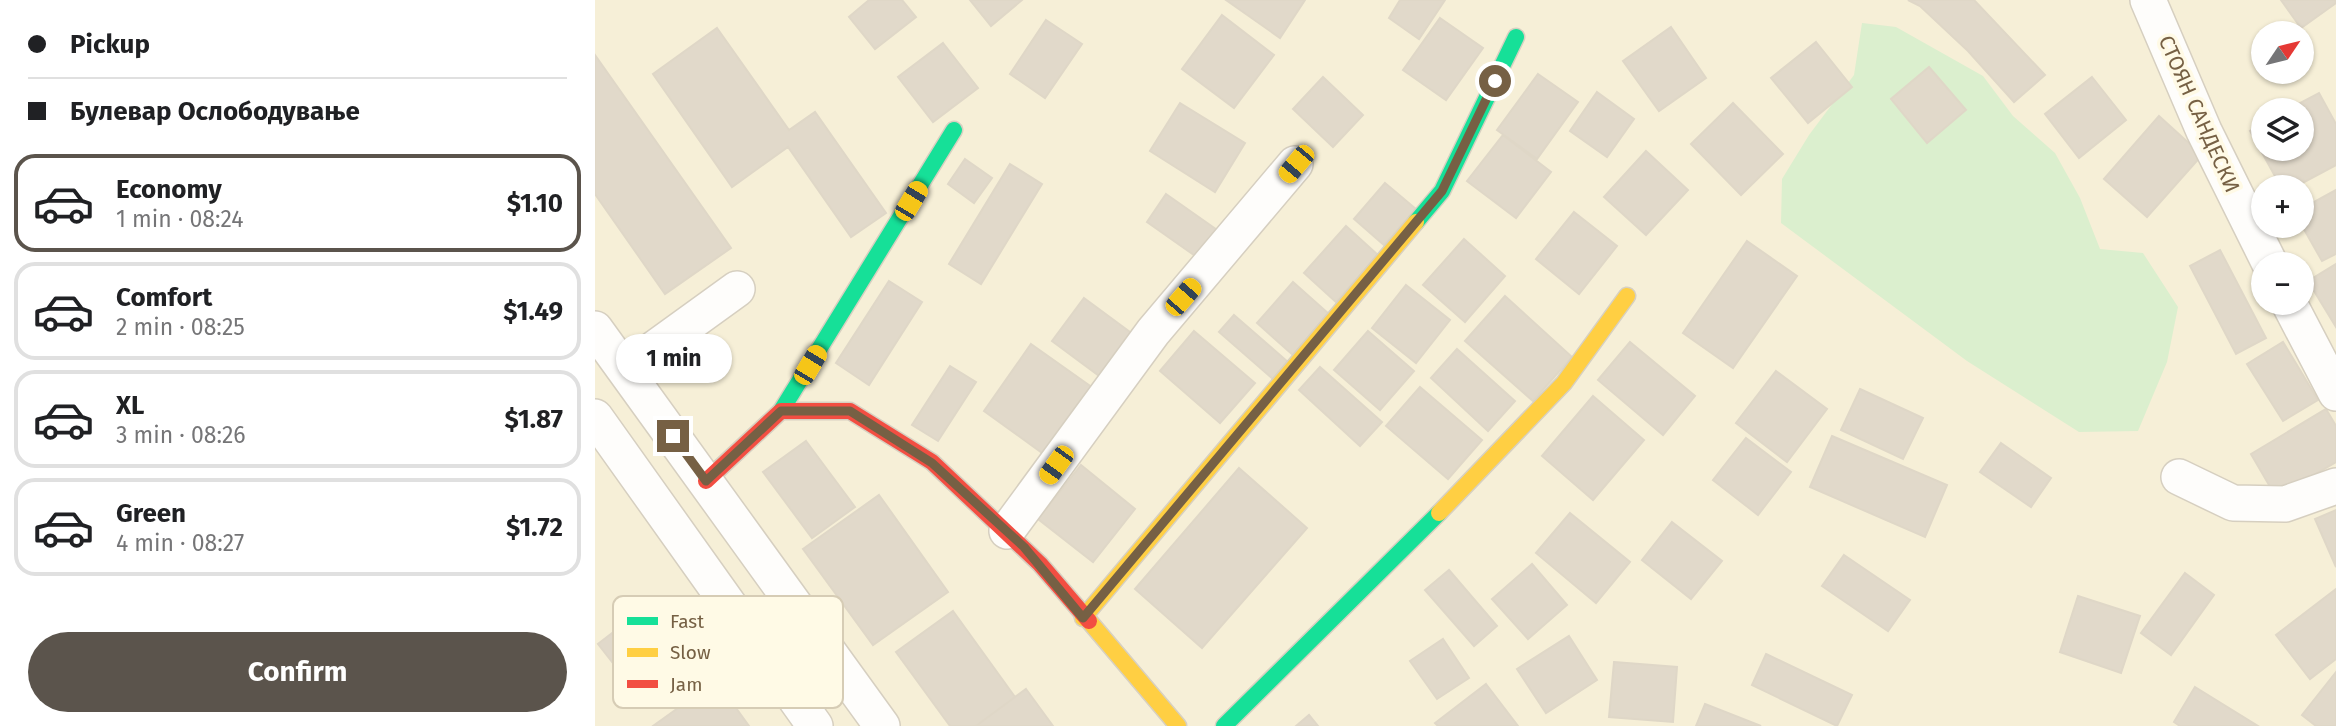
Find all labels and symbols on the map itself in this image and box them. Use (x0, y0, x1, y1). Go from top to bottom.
north arrow (2251, 21, 2313, 84)
street label: СТОЯН САНДЕСКИ (2153, 31, 2245, 197)
route start (1479, 65, 1511, 97)
car (1275, 141, 1318, 187)
car (892, 178, 931, 224)
car (1162, 274, 1205, 320)
callout: 1 min (615, 334, 731, 384)
car (791, 342, 830, 388)
route end (657, 420, 689, 452)
car (1036, 442, 1077, 488)
legend (613, 596, 843, 708)
text: Fast (670, 610, 704, 633)
text: Slow (670, 641, 711, 664)
text: Jam (670, 673, 702, 696)

